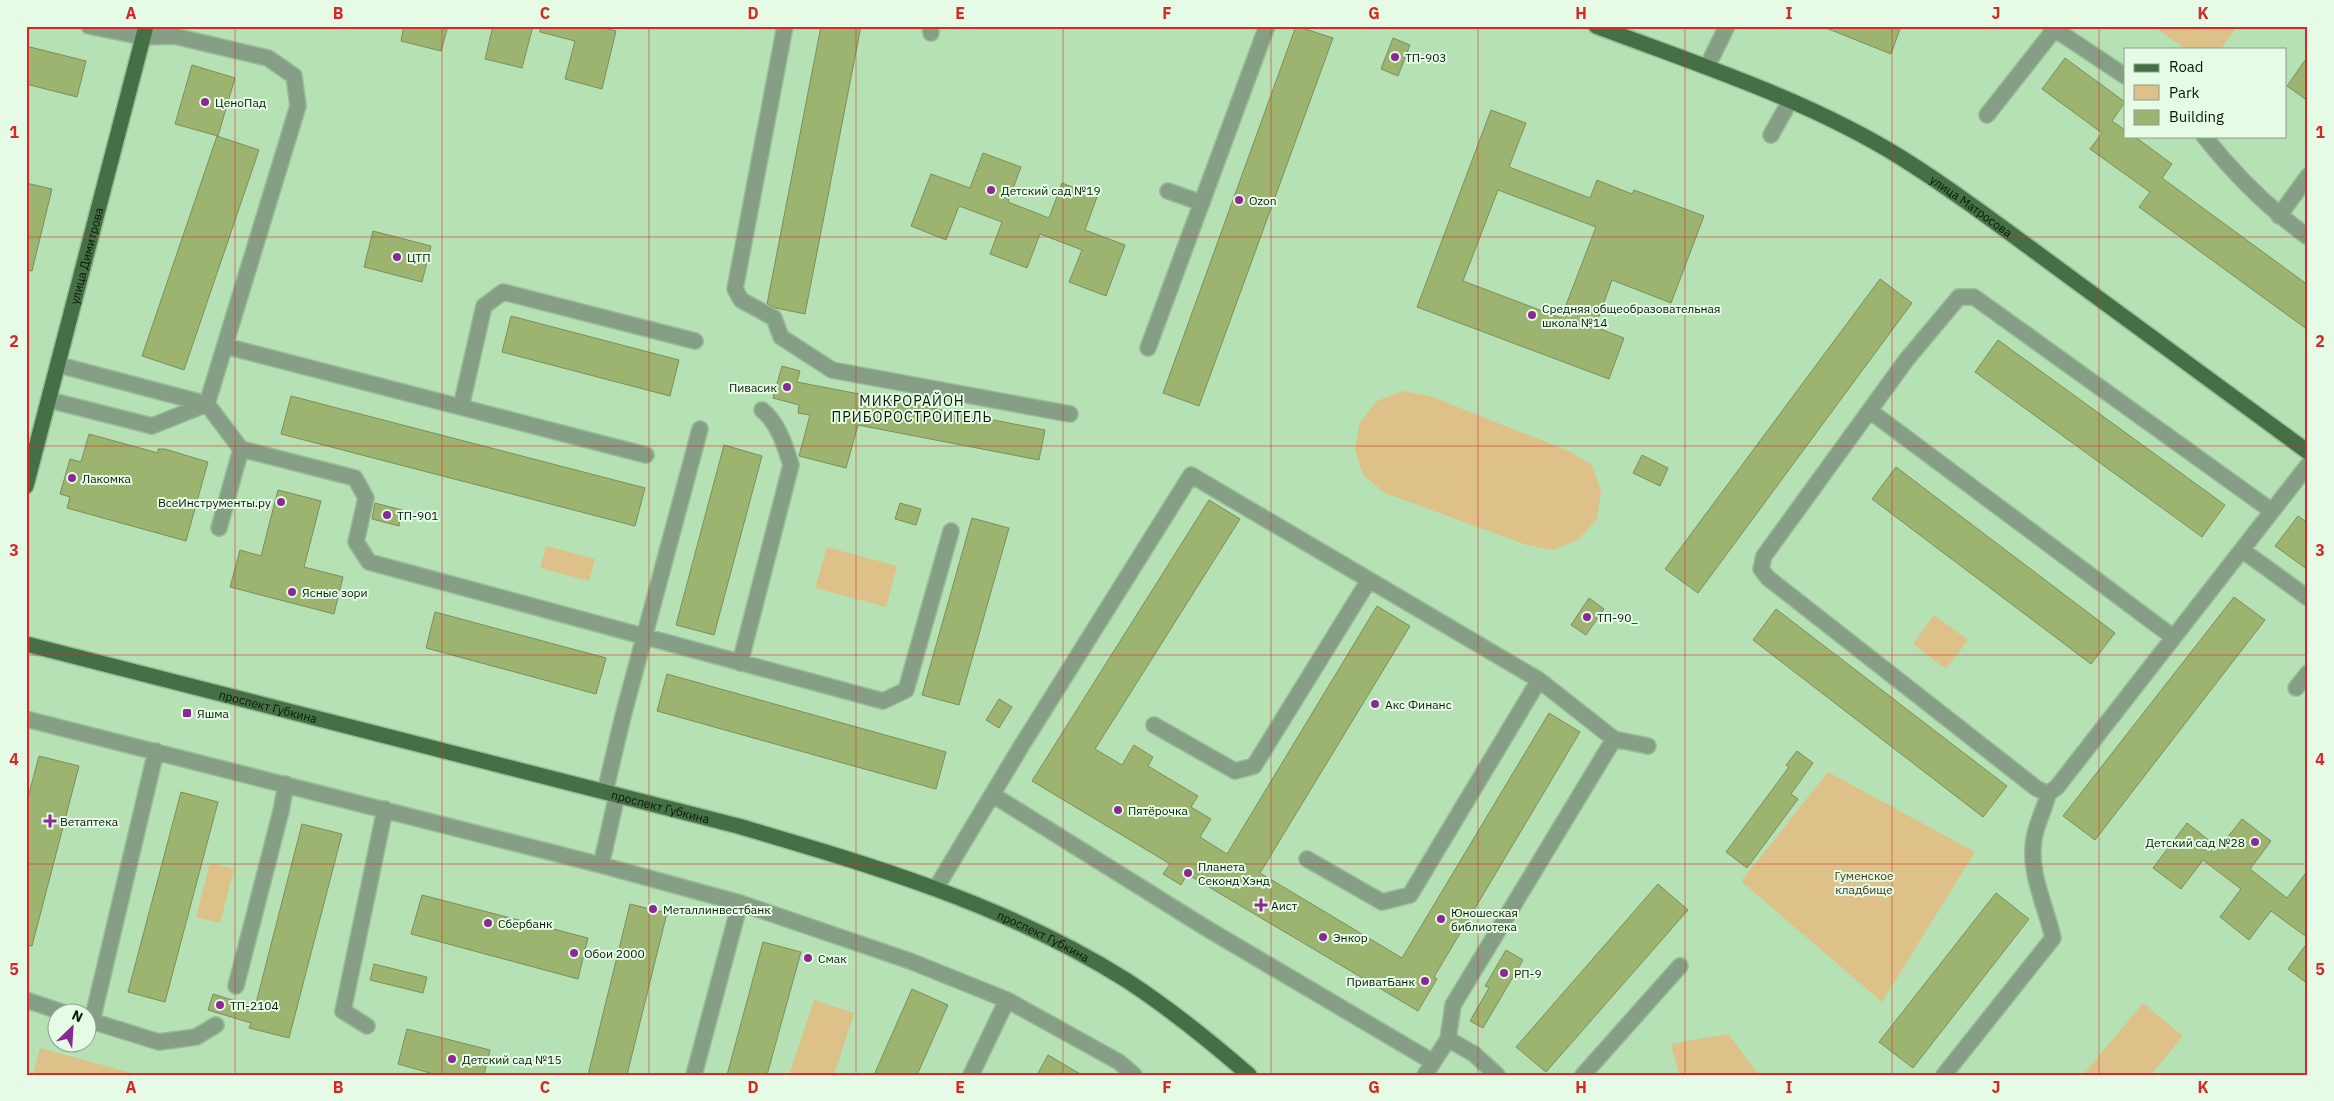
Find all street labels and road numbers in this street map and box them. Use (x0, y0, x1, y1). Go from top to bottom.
street label: улица Матросова (1928, 171, 2016, 240)
street label: улица Димитрова (66, 205, 106, 306)
street label: проспект Губкина (218, 686, 319, 726)
street label: проспект Губкина (610, 786, 712, 826)
street label: проспект Губкина (995, 907, 1093, 965)

